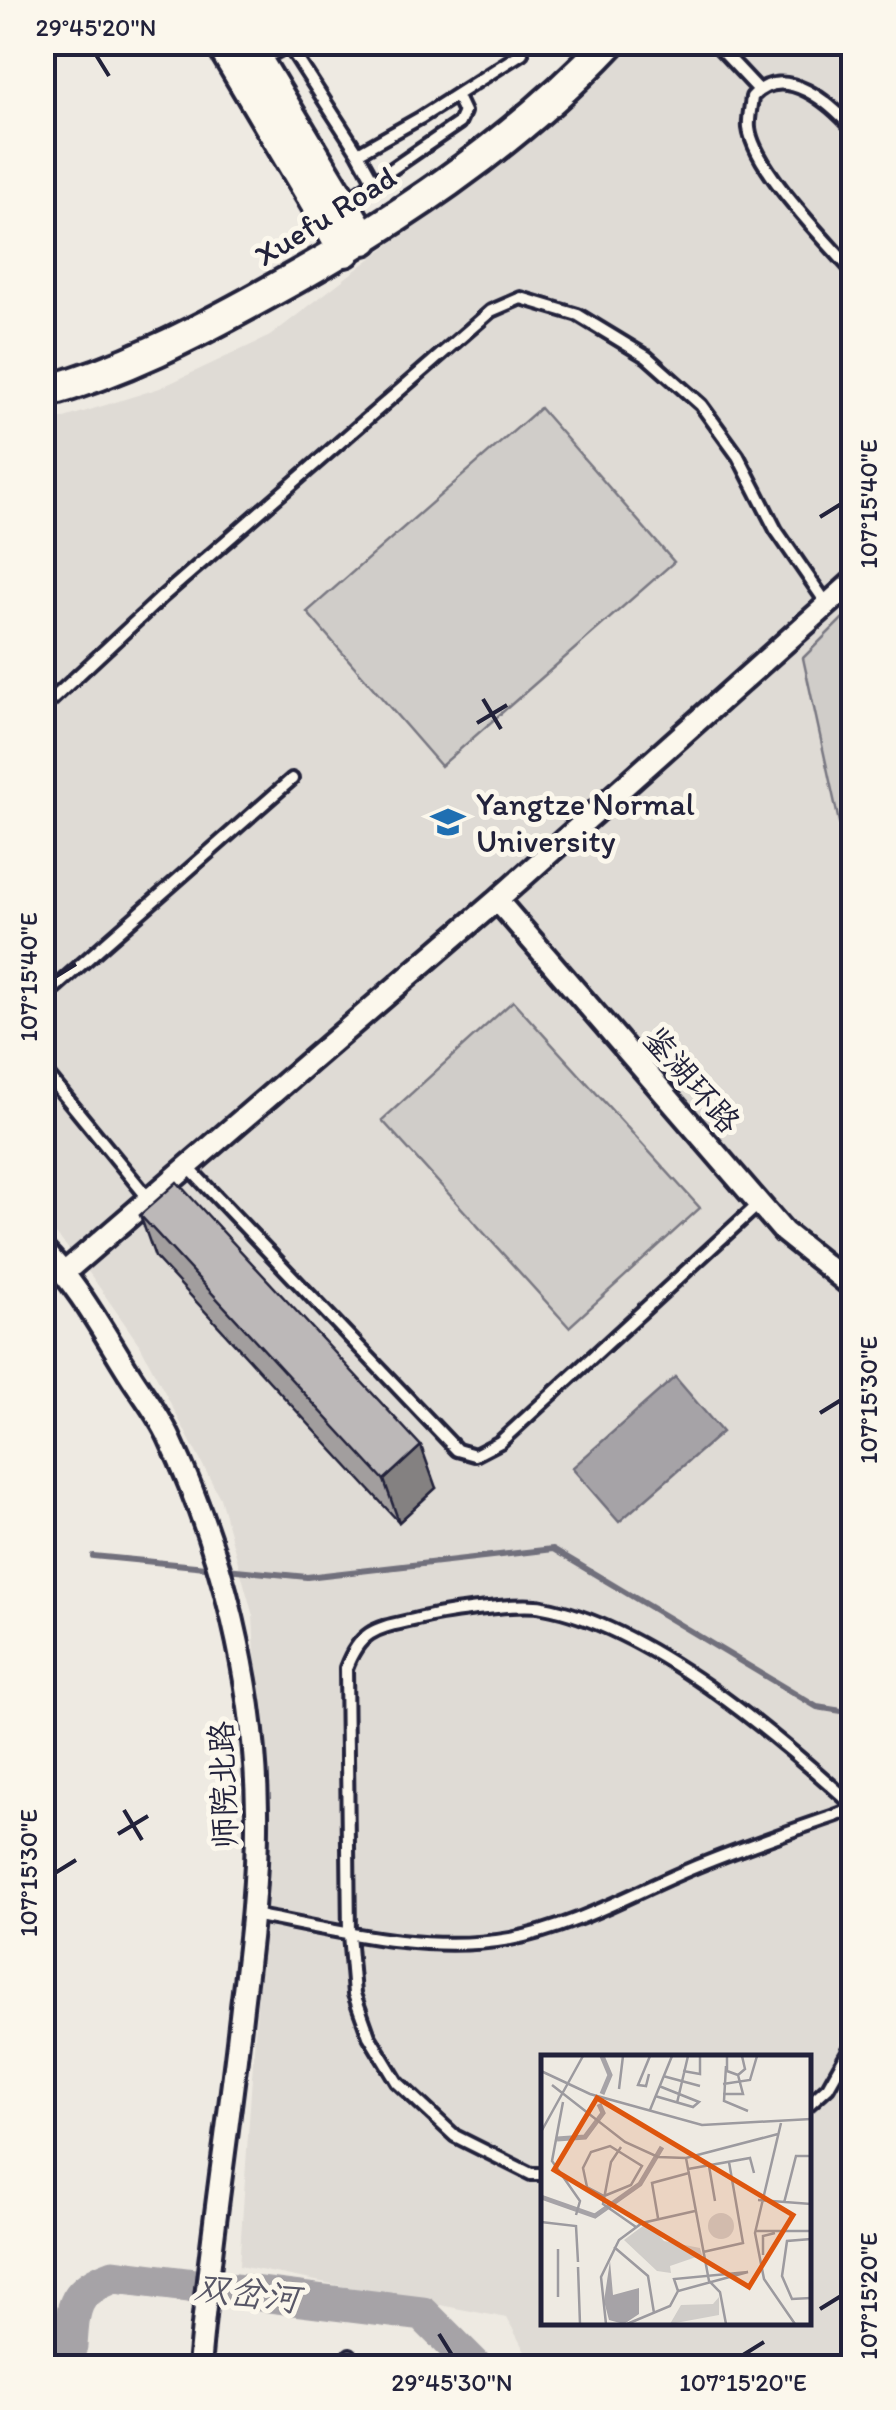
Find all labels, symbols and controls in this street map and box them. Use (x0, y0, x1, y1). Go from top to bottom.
text: 29°45'20"N (36, 12, 156, 42)
street label: Xuefu Road (247, 158, 403, 274)
text: 107°15'40"E (853, 439, 883, 569)
place label: Yangtze Normal University (476, 785, 695, 860)
school or university icon: Yangtze Normal University (429, 803, 467, 841)
text: 107°15'40"E (13, 912, 43, 1042)
street label: 鉴湖环路 (636, 1019, 748, 1141)
text: 107°15'30"E (853, 1336, 883, 1464)
street label: 师院北路 (202, 1720, 244, 1850)
text: 107°15'30"E (13, 1809, 43, 1937)
inset map (541, 2055, 811, 2325)
text: 107°15'20"E (853, 2232, 883, 2360)
water label: 双岔河 (192, 2266, 307, 2321)
text: 29°45'30"N (391, 2367, 513, 2397)
text: 107°15'20"E (679, 2367, 807, 2397)

